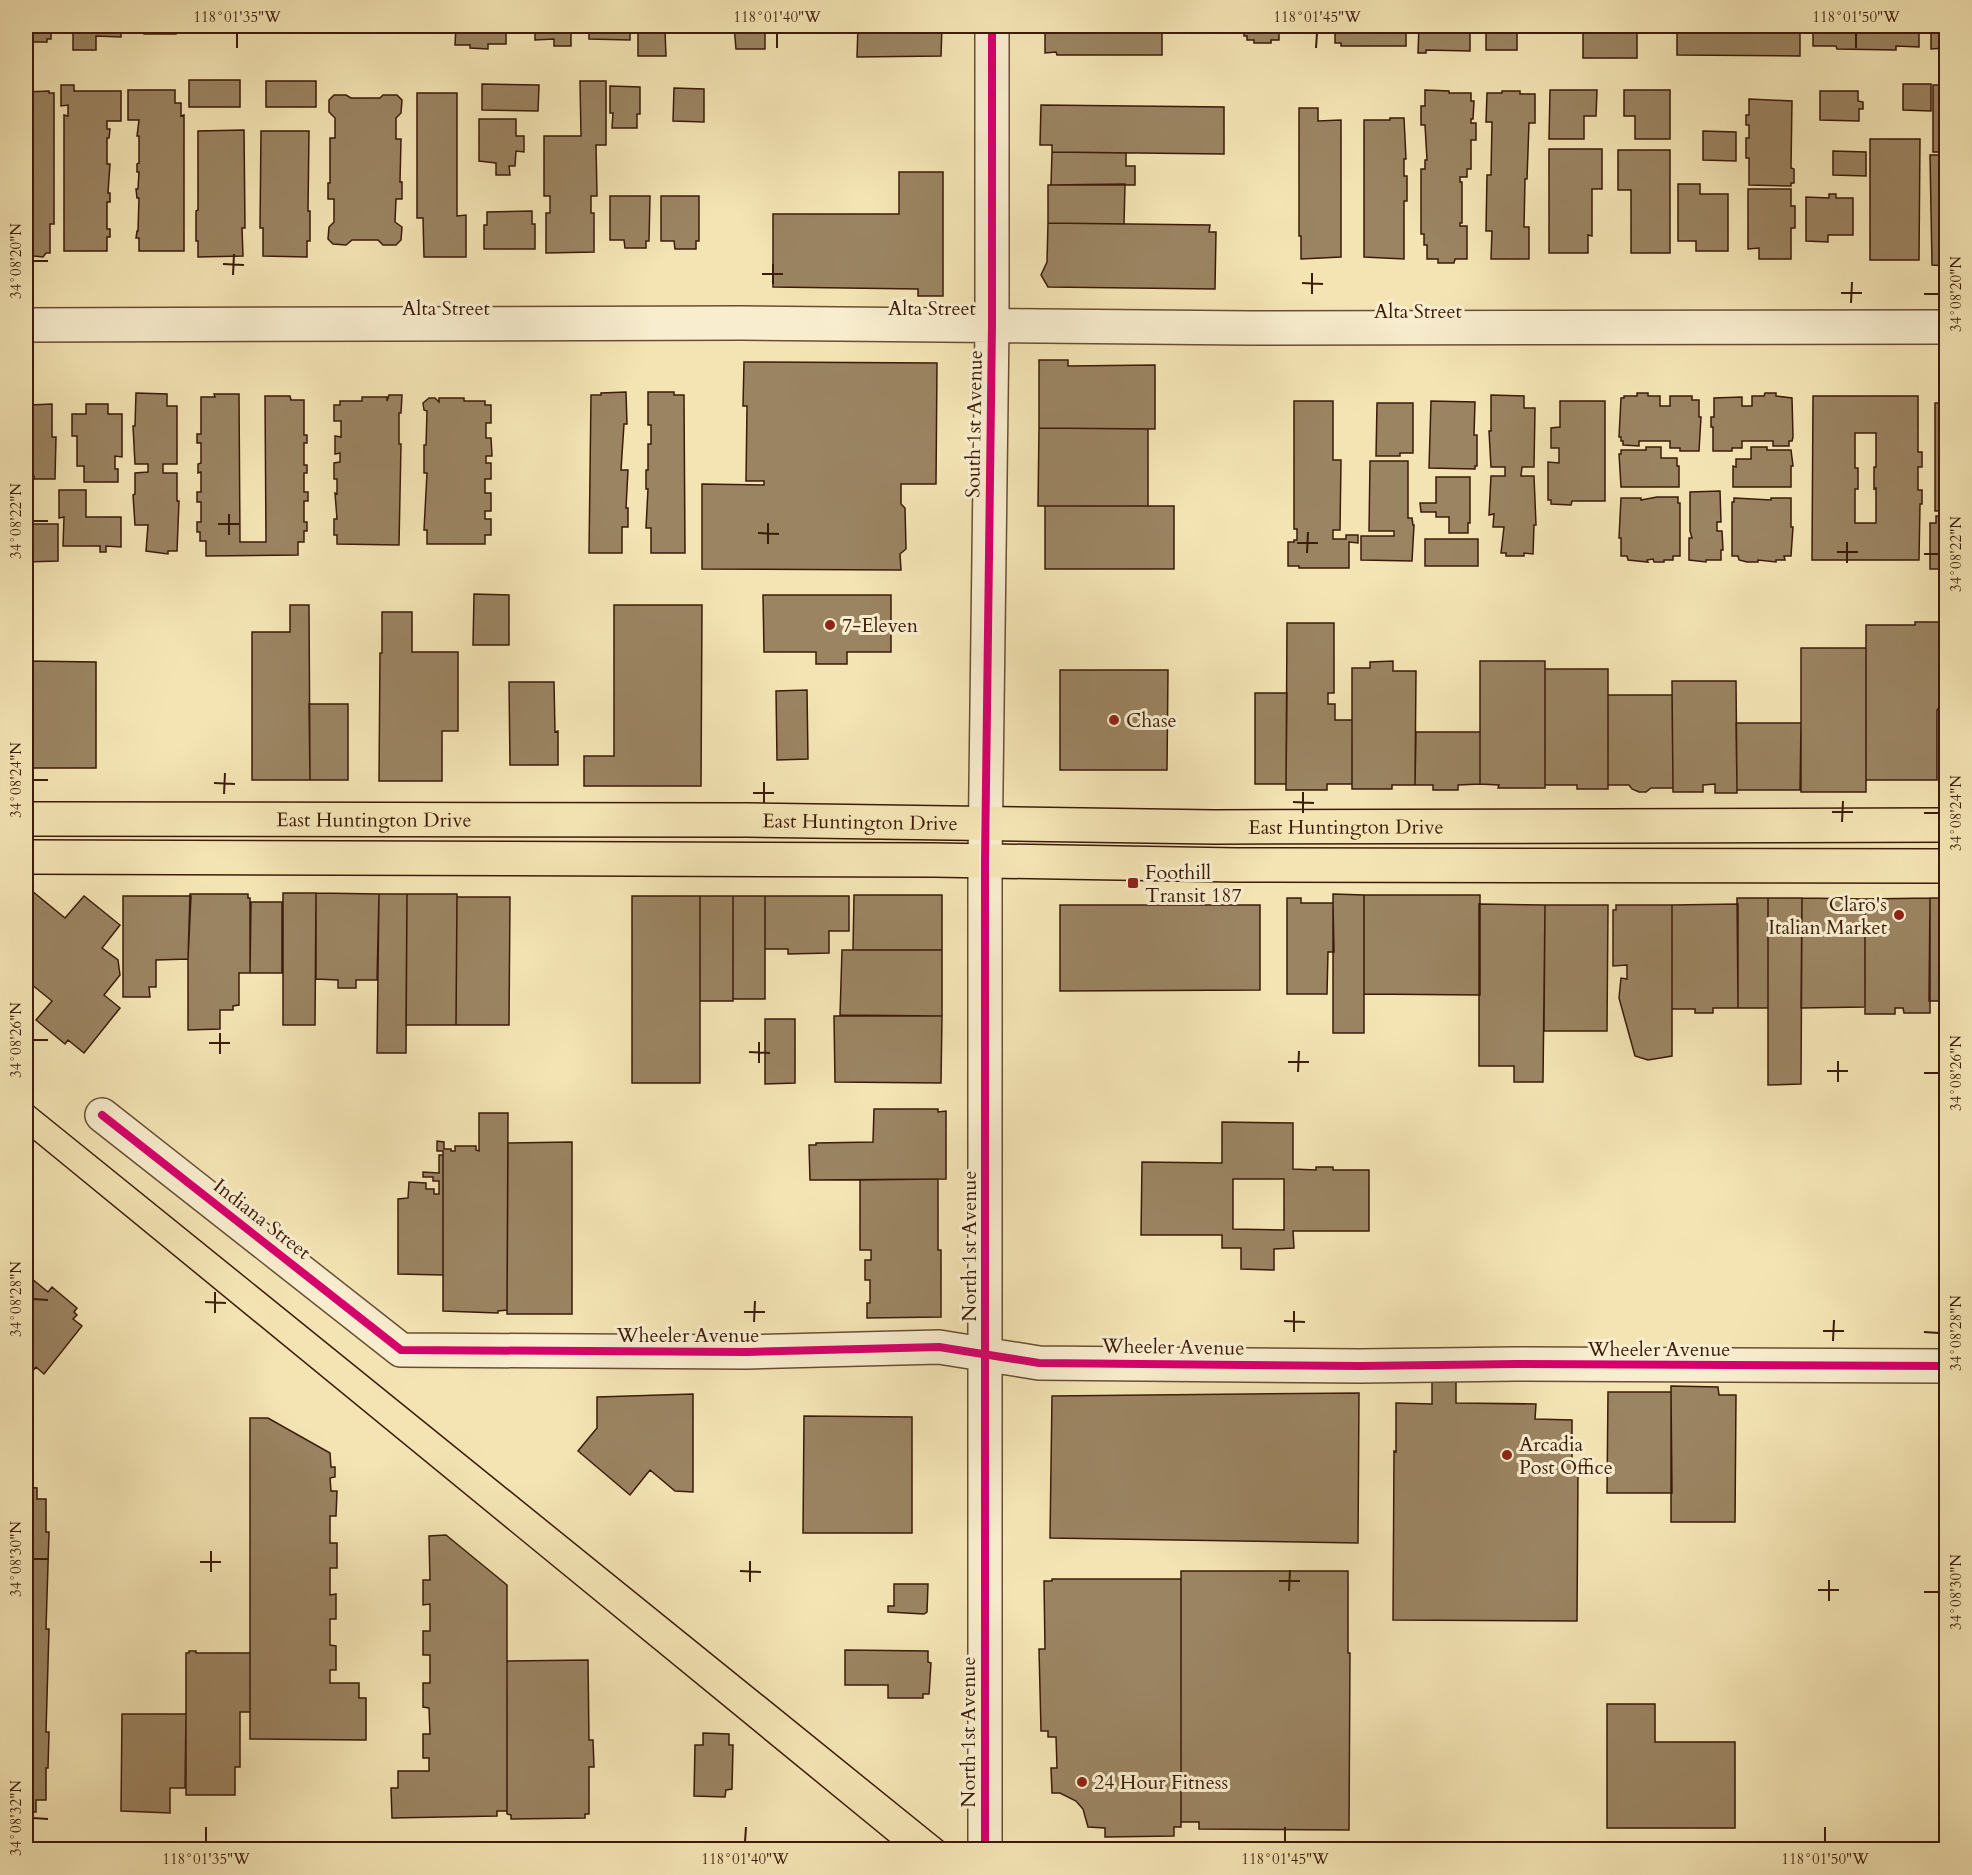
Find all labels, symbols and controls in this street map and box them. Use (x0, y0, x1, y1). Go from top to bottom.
text: 118°01'35"W (193, 7, 281, 27)
text: 118°01'40"W (733, 7, 821, 27)
text: 118°01'45"W (1273, 7, 1361, 27)
text: 118°01'50"W (1812, 7, 1900, 27)
text: 34°08'20"N (6, 223, 26, 299)
text: 34°08'20"N (1946, 256, 1966, 332)
street label: Alta Street (402, 295, 491, 322)
street label: Alta Street (888, 295, 977, 322)
street label: Alta Street (1374, 298, 1463, 325)
street label: South 1st Avenue (959, 350, 989, 498)
text: 34°08'22"N (6, 483, 26, 559)
text: 34°08'22"N (1946, 516, 1966, 592)
place label: 7-Eleven (842, 612, 919, 639)
marker: 7-Eleven (823, 618, 837, 632)
place label: Chase (1126, 707, 1177, 734)
marker: Chase (1107, 713, 1121, 727)
text: 34°08'24"N (6, 742, 26, 818)
text: 34°08'24"N (1946, 775, 1966, 851)
street label: East Huntington Drive (276, 806, 472, 833)
street label: East Huntington Drive (762, 807, 958, 837)
street label: East Huntington Drive (1248, 813, 1444, 840)
place label: Foothill Transit 187 (1145, 859, 1242, 909)
marker: Foothill Transit 187 (1126, 876, 1140, 890)
place label: Claro's Italian Market (1768, 891, 1888, 941)
marker: Claro's Italian Market (1892, 908, 1906, 922)
text: 34°08'26"N (6, 1002, 26, 1078)
text: 34°08'26"N (1946, 1035, 1966, 1111)
street label: North 1st Avenue (956, 1170, 983, 1322)
street label: Indiana Street (208, 1172, 317, 1266)
text: 34°08'28"N (6, 1261, 26, 1337)
text: 34°08'28"N (1946, 1295, 1966, 1371)
street label: Wheeler Avenue (616, 1322, 759, 1349)
street label: Wheeler Avenue (1100, 1332, 1245, 1362)
street label: Wheeler Avenue (1587, 1336, 1730, 1363)
place label: Arcadia Post Office (1519, 1431, 1613, 1481)
marker: Arcadia Post Office (1500, 1448, 1514, 1462)
text: 34°08'30"N (6, 1521, 26, 1597)
text: 34°08'30"N (1946, 1554, 1966, 1630)
street label: North 1st Avenue (955, 1656, 982, 1808)
place label: 24 Hour Fitness (1094, 1769, 1228, 1796)
marker: 24 Hour Fitness (1075, 1775, 1089, 1789)
text: 34°08'32"N (6, 1780, 26, 1856)
text: 118°01'35"W (162, 1849, 250, 1869)
text: 118°01'40"W (701, 1849, 789, 1869)
text: 118°01'45"W (1241, 1849, 1329, 1869)
text: 118°01'50"W (1781, 1849, 1869, 1869)

